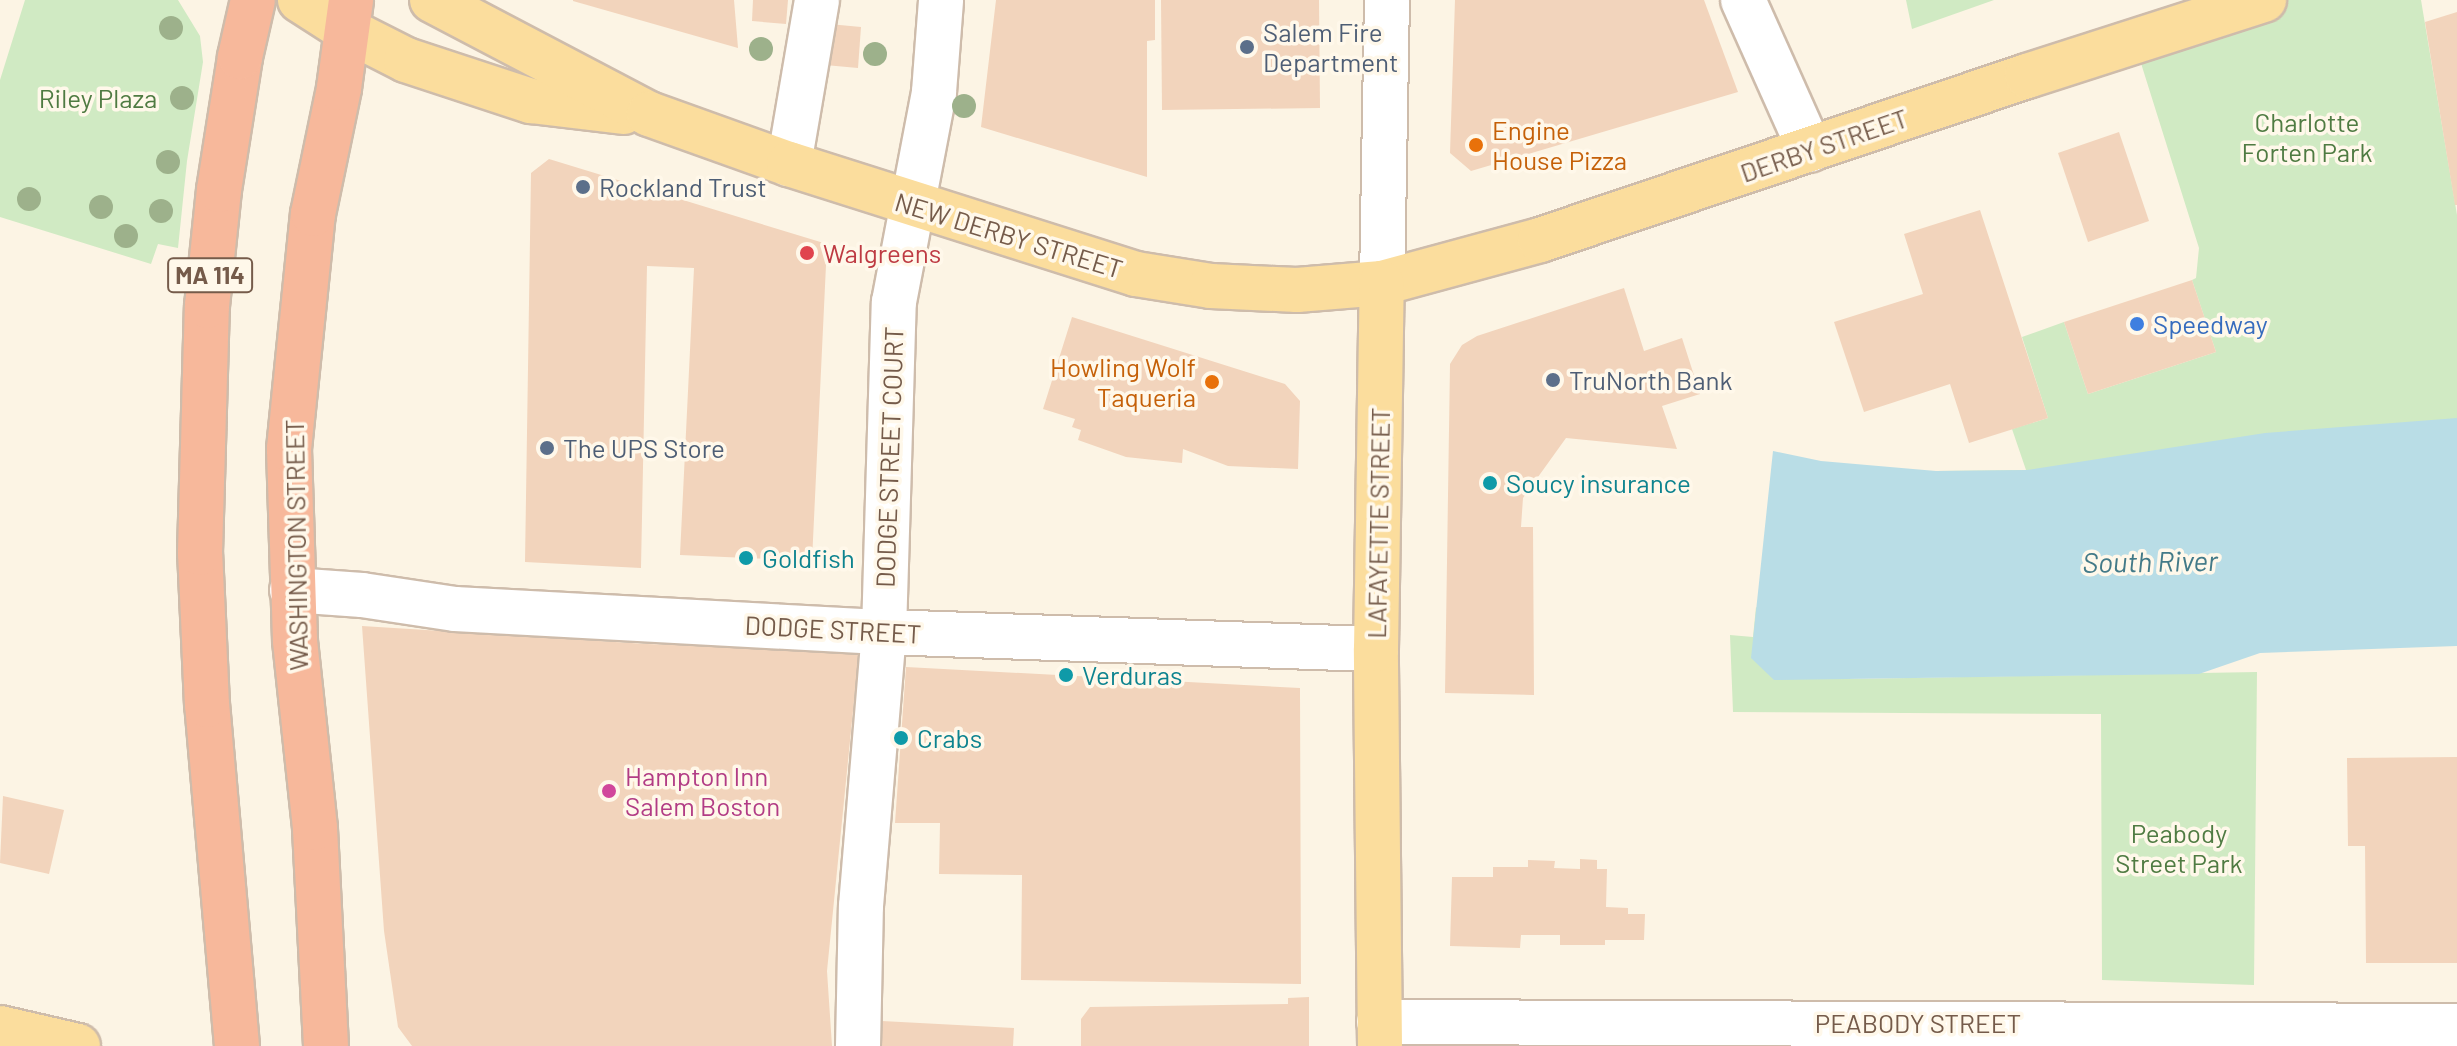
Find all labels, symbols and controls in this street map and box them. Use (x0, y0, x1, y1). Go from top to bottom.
place label: Salem Fire Department (1263, 16, 1399, 78)
marker: Salem Fire Department (1238, 38, 1256, 56)
park label: Riley Plaza (39, 82, 157, 114)
street label: DERBY STREET (1736, 102, 1912, 188)
park label: Charlotte Forten Park (2242, 106, 2372, 168)
place label: Engine House Pizza (1492, 114, 1627, 176)
marker: Engine House Pizza (1467, 136, 1485, 154)
place label: Rockland Trust (599, 171, 767, 203)
marker: Rockland Trust (574, 178, 592, 196)
street label: NEW DERBY STREET (891, 186, 1127, 284)
place label: Walgreens (823, 237, 941, 269)
marker: Walgreens (798, 244, 816, 262)
road number: MA 114 (166, 255, 254, 295)
place label: Speedway (2153, 308, 2268, 340)
marker: Speedway (2128, 315, 2146, 333)
street label: DODGE STREET COURT (869, 326, 909, 588)
place label: Howling Wolf Taqueria (1050, 351, 1196, 412)
place label: TruNorth Bank (1569, 364, 1733, 396)
marker: TruNorth Bank (1544, 371, 1562, 389)
marker: Howling Wolf Taqueria (1203, 373, 1221, 391)
street label: LAFAYETTE STREET (1360, 407, 1396, 639)
street label: WASHINGTON STREET (278, 419, 314, 671)
place label: The UPS Store (563, 432, 725, 464)
marker: The UPS Store (538, 439, 556, 457)
place label: Soucy insurance (1506, 467, 1691, 499)
marker: Soucy insurance (1481, 474, 1499, 492)
place label: Goldfish (762, 542, 855, 574)
water label: South River (2082, 543, 2218, 579)
marker: Goldfish (737, 549, 755, 567)
street label: DODGE STREET (744, 609, 922, 649)
place label: Verduras (1082, 659, 1183, 691)
marker: Verduras (1057, 666, 1075, 684)
place label: Crabs (917, 722, 982, 754)
marker: Crabs (892, 729, 910, 747)
place label: Hampton Inn Salem Boston (625, 760, 780, 822)
marker: Hampton Inn Salem Boston (600, 782, 618, 800)
park label: Peabody Street Park (2115, 817, 2243, 878)
street label: PEABODY STREET (1815, 1007, 2021, 1039)

